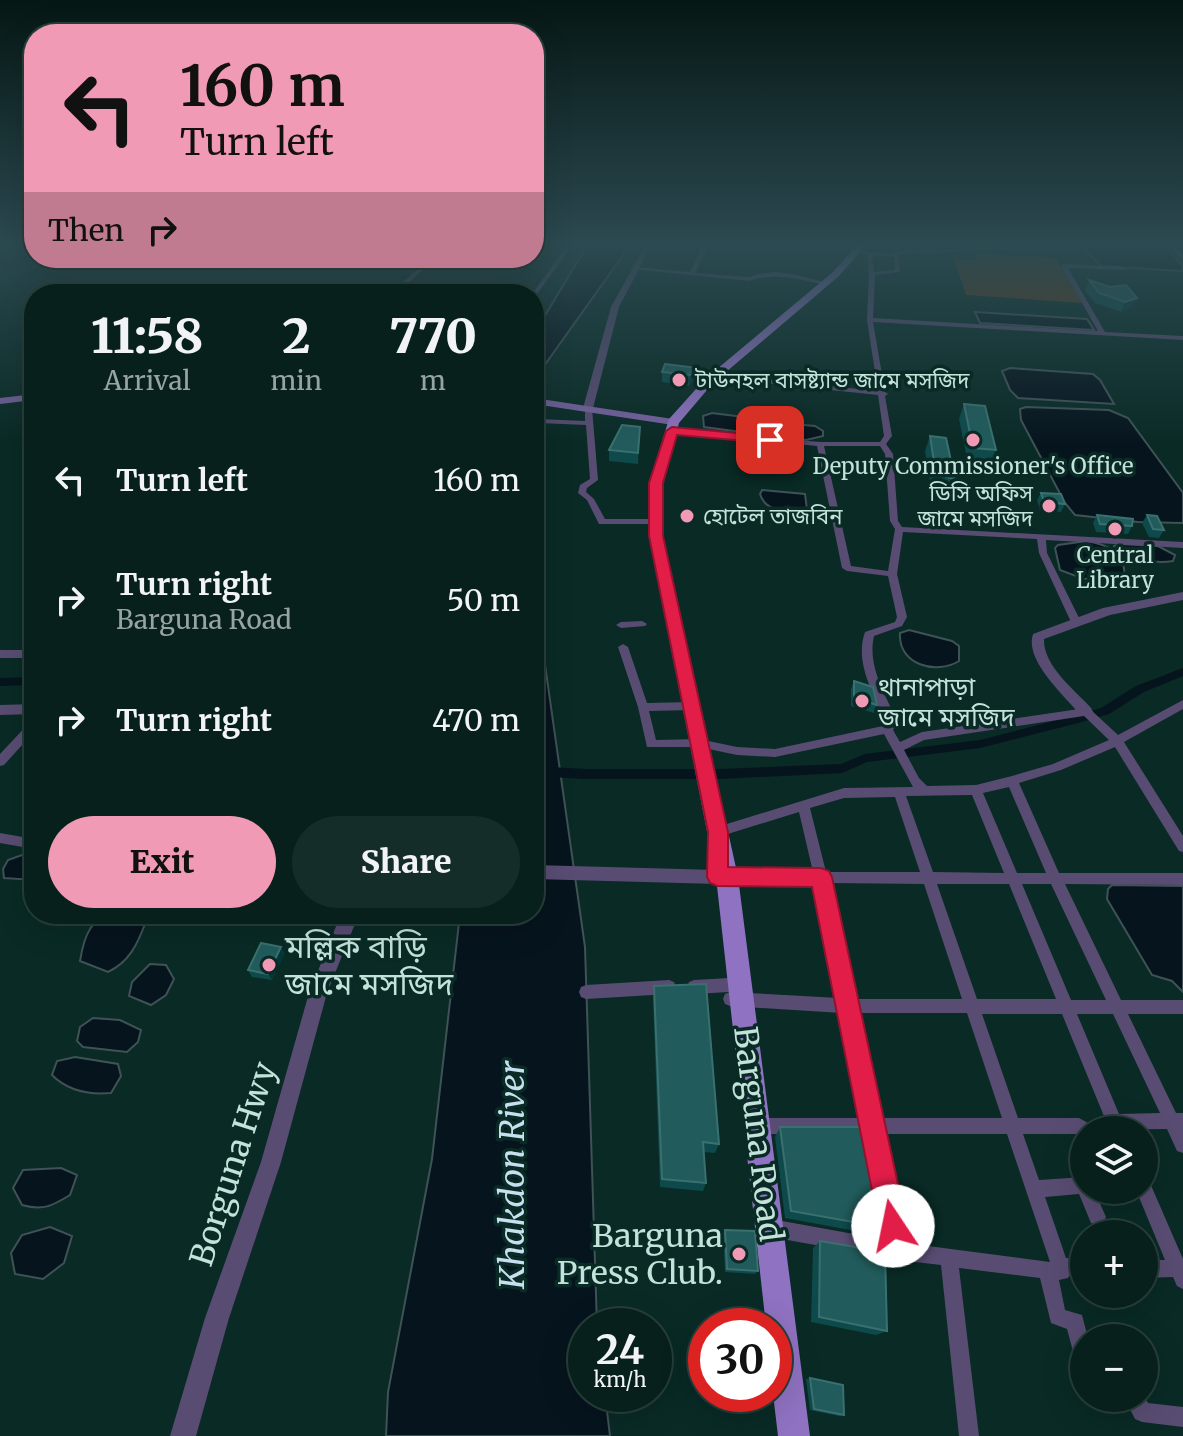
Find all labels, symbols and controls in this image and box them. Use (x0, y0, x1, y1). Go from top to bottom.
text: 160 m (180, 51, 345, 121)
icon: left (48, 56, 152, 160)
text: Turn left (180, 120, 334, 165)
icon: right (140, 208, 184, 252)
text: Then (48, 211, 124, 249)
text: 11:58 (91, 306, 204, 366)
text: 2 (282, 306, 310, 366)
text: 770 (389, 306, 477, 366)
text: Arrival (104, 364, 191, 397)
text: min (271, 364, 322, 397)
text: m (420, 364, 446, 397)
place label: টাউনহল বাসষ্ট্যান্ড জামে মসজিদ (694, 366, 970, 394)
marker: টাউনহল বাসষ্ট্যান্ড জামে মসজিদ (670, 371, 688, 389)
pin (736, 406, 804, 474)
icon: arrive (748, 418, 792, 462)
marker: Deputy Commissioner's Office (964, 431, 982, 449)
place label: Deputy Commissioner's Office (813, 452, 1133, 480)
icon: left (48, 458, 92, 502)
text: Turn left (116, 461, 248, 499)
text: 160 m (433, 461, 520, 499)
place label: ডিসি অফিস জামে মসজিদ (916, 479, 1034, 532)
marker: ডিসি অফিস জামে মসজিদ (1040, 497, 1058, 515)
place label: হোটেল তাজবিন (703, 502, 843, 530)
marker: হোটেল তাজবিন (678, 507, 696, 525)
marker: Central Library (1106, 520, 1124, 538)
place label: Central Library (1076, 541, 1154, 594)
text: Turn right (116, 565, 272, 603)
icon: right (48, 578, 92, 622)
text: 50 m (447, 581, 520, 619)
text: Barguna Road (116, 603, 292, 636)
place label: থানাপাড়া জামে মসজিদ (877, 670, 1015, 733)
marker: থানাপাড়া জামে মসজিদ (853, 692, 871, 710)
icon: right (48, 698, 92, 742)
text: Turn right (116, 701, 272, 739)
text: 470 m (432, 701, 520, 739)
button: Exit (48, 816, 276, 908)
button: Share (292, 816, 520, 908)
place label: মল্লিক বাড়ি জামে মসজিদ (284, 927, 454, 1004)
marker: মল্লিক বাড়ি জামে মসজিদ (260, 956, 278, 974)
street label: Barguna Road (725, 1024, 791, 1244)
street label: Borguna Hwy (181, 1057, 285, 1271)
water label: Khakdon River (491, 1060, 533, 1290)
map controls (1070, 1116, 1158, 1412)
button: layers (1070, 1116, 1158, 1204)
position arrow (851, 1184, 935, 1268)
place label: Barguna Press Club. (557, 1216, 723, 1293)
button: + (1070, 1220, 1158, 1308)
marker: Barguna Press Club. (730, 1245, 748, 1263)
speed limit sign: 30 (688, 1308, 792, 1412)
button: − (1070, 1324, 1158, 1412)
text: 24 (596, 1325, 644, 1375)
text: km/h (594, 1367, 646, 1392)

